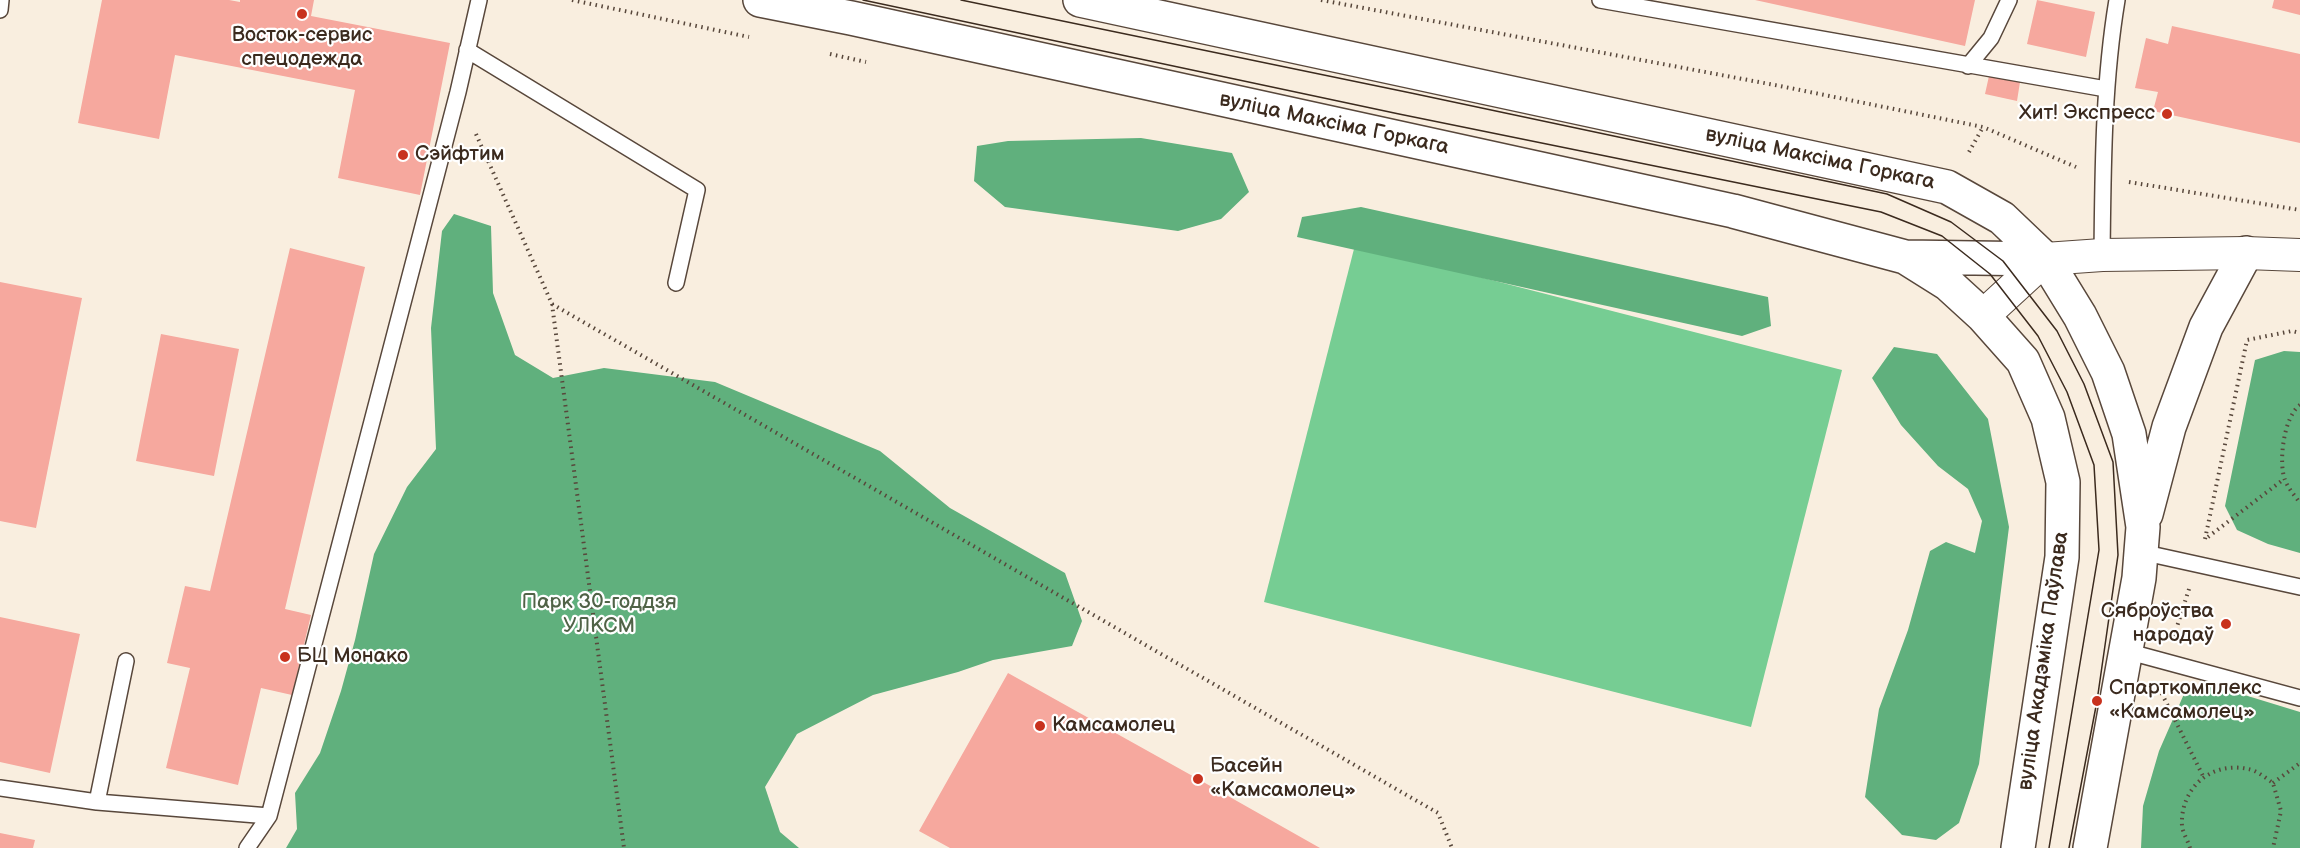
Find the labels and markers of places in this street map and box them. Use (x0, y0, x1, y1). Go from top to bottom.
marker: Восток-сервис спецодежда (295, 7, 309, 21)
place label: Восток-сервис спецодежда (232, 23, 372, 73)
place label: Хит! Экспресс (2019, 101, 2155, 127)
marker: Хит! Экспресс (2160, 107, 2174, 121)
place label: Сэйфтим (415, 142, 505, 168)
marker: Сэйфтим (396, 148, 410, 162)
place label: Сяброўства народаў (2101, 599, 2214, 649)
marker: Сяброўства народаў (2219, 617, 2233, 631)
place label: БЦ Монако (297, 644, 408, 670)
marker: БЦ Монако (278, 650, 292, 664)
place label: Спарткомплекс «Камсамолец» (2109, 676, 2262, 726)
marker: Спарткомплекс «Камсамолец» (2090, 694, 2104, 708)
place label: Камсамолец (1052, 713, 1175, 739)
marker: Камсамолец (1033, 719, 1047, 733)
place label: Басейн «Камсамолец» (1210, 754, 1356, 804)
marker: Басейн «Камсамолец» (1191, 772, 1205, 786)

